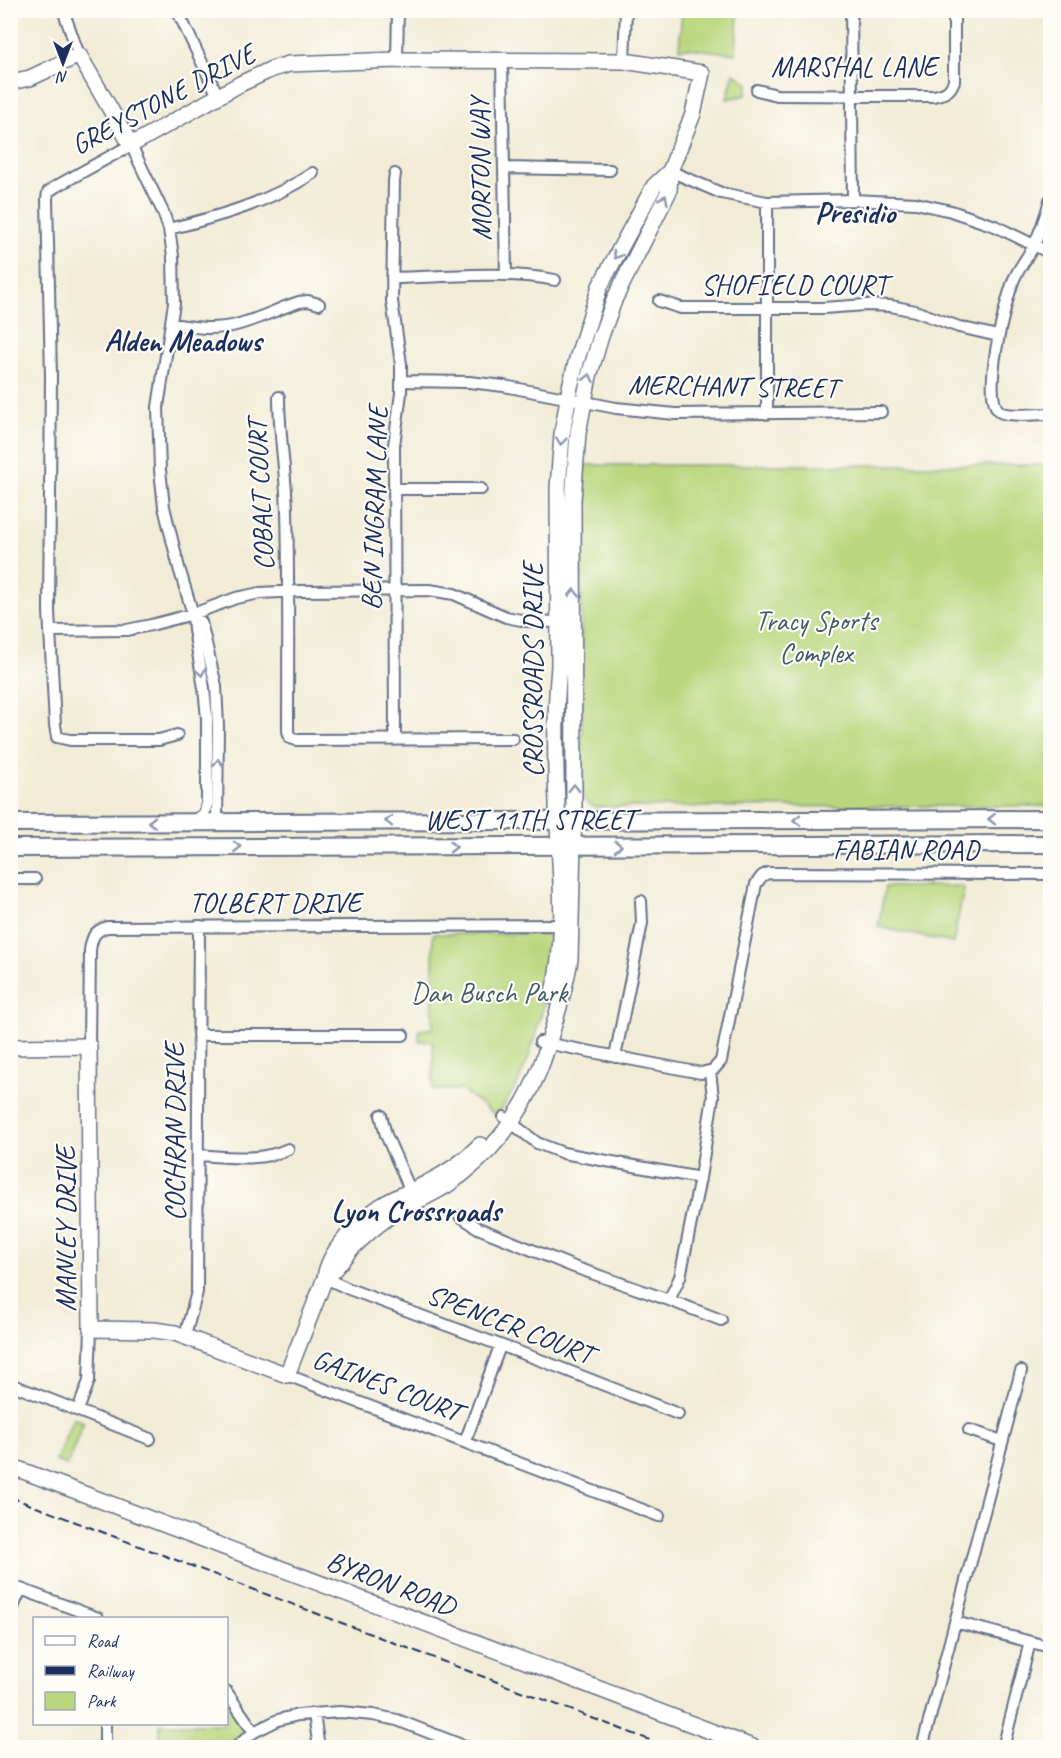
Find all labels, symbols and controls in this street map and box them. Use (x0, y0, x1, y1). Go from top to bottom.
north arrow (33, 33, 93, 93)
street label: GREYSTONE DRIVE (65, 34, 264, 162)
street label: MARSHAL LANE (771, 49, 940, 84)
text: N (55, 67, 68, 87)
street label: MORTON WAY (461, 93, 499, 241)
district label: Presidio (815, 194, 897, 232)
one-way arrow (657, 195, 669, 206)
one-way arrow (613, 249, 624, 259)
street label: SHOFIELD COURT (701, 267, 894, 302)
district label: Alden Meadows (104, 322, 265, 360)
street label: MERCHANT STREET (628, 367, 844, 405)
one-way arrow (581, 373, 594, 383)
street label: BEN INGRAM LANE (353, 402, 395, 611)
street label: COBALT COURT (238, 412, 281, 571)
one-way arrow (556, 436, 568, 445)
street label: CROSSROADS DRIVE (515, 559, 550, 777)
one-way arrow (568, 588, 580, 597)
park label: Tracy Sports Complex (755, 603, 879, 670)
one-way arrow (194, 667, 207, 677)
one-way arrow (212, 759, 224, 768)
one-way arrow (568, 783, 580, 792)
street label: WEST 11TH STREET (425, 802, 643, 837)
one-way arrow (988, 813, 997, 825)
one-way arrow (793, 814, 802, 826)
one-way arrow (385, 815, 394, 827)
one-way arrow (148, 816, 157, 828)
street label: FABIAN ROAD (833, 832, 981, 867)
one-way arrow (614, 840, 623, 852)
one-way arrow (232, 841, 241, 854)
one-way arrow (448, 841, 457, 853)
street label: TOLBERT DRIVE (189, 885, 364, 920)
park label: Dan Busch Park (411, 975, 569, 1010)
street label: COCHRAN DRIVE (157, 1040, 192, 1221)
street label: MANLEY DRIVE (48, 1143, 83, 1312)
district label: Lyon Crossroads (331, 1192, 504, 1230)
street label: SPENCER COURT (422, 1276, 605, 1374)
street label: GAINES COURT (308, 1341, 473, 1432)
street label: BYRON ROAD (322, 1543, 463, 1624)
legend (33, 1617, 228, 1725)
text: Road (87, 1630, 120, 1652)
text: Railway (87, 1660, 135, 1682)
text: Park (87, 1690, 117, 1712)

